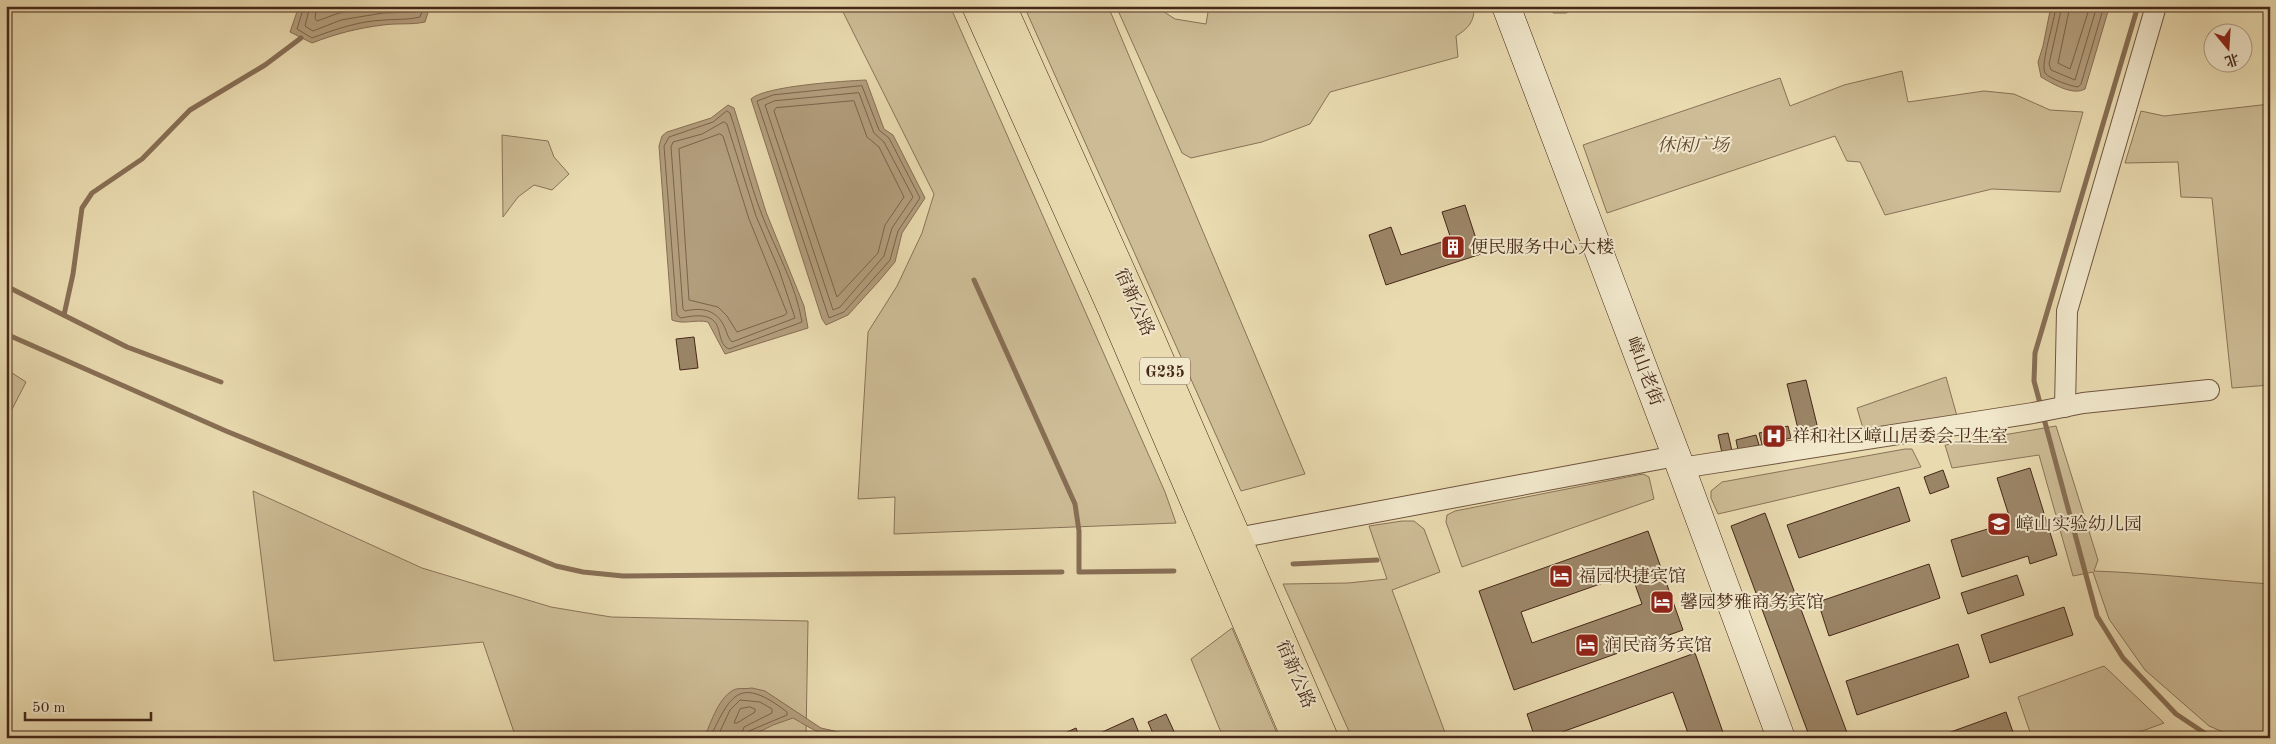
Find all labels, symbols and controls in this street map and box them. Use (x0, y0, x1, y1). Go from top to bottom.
north arrow (2204, 22, 2254, 72)
text: 北 (2223, 51, 2241, 69)
park label: 休闲广场 (1657, 135, 1731, 155)
building icon: 便民服务中心大楼 (1440, 234, 1466, 260)
place label: 便民服务中心大楼 (1470, 237, 1614, 257)
street label: 宿新公路 (1111, 265, 1159, 339)
street label: 嶂山老街 (1623, 334, 1667, 408)
road number: G235 (1140, 358, 1190, 384)
hospital icon: 祥和社区嶂山居委会卫生室 (1761, 423, 1787, 449)
place label: 祥和社区嶂山居委会卫生室 (1792, 426, 2008, 446)
school or university icon: 嶂山实验幼儿园 (1986, 511, 2012, 537)
place label: 嶂山实验幼儿园 (2016, 514, 2142, 534)
hotel icon: 福园快捷宾馆 (1548, 563, 1574, 589)
place label: 福园快捷宾馆 (1578, 566, 1686, 586)
hotel icon: 馨园梦雅商务宾馆 (1649, 589, 1675, 615)
place label: 馨园梦雅商务宾馆 (1680, 591, 1824, 612)
hotel icon: 润民商务宾馆 (1574, 632, 1600, 658)
place label: 润民商务宾馆 (1604, 635, 1712, 655)
street label: 宿新公路 (1273, 637, 1319, 711)
scale bar (25, 689, 151, 721)
text: 50 m (32, 701, 66, 716)

